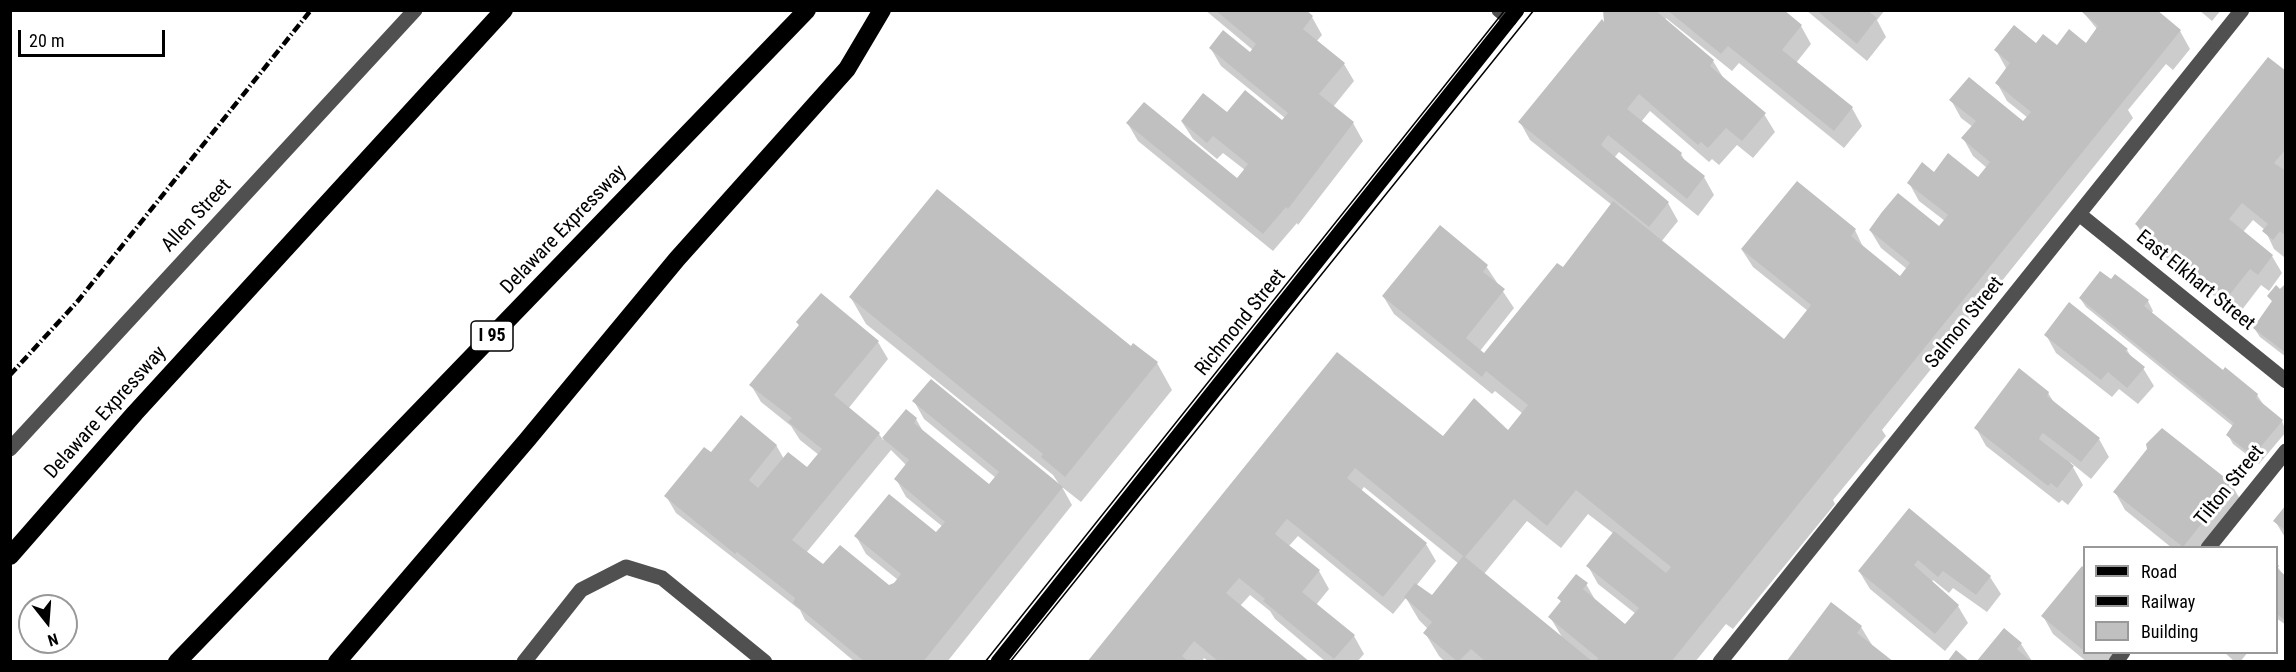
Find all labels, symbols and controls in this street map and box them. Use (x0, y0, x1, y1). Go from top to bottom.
scale bar (21, 18, 168, 56)
text: 20 m (29, 30, 64, 51)
street label: Delaware Expressway (496, 160, 632, 300)
street label: Allen Street (157, 174, 237, 258)
street label: East Elkhart Street (2131, 226, 2259, 336)
street label: Richmond Street (1191, 265, 1291, 381)
street label: Salmon Street (1921, 272, 2009, 374)
road number: I 95 (471, 321, 513, 351)
street label: Delaware Expressway (40, 342, 172, 484)
street label: Tilton Street (2190, 441, 2270, 531)
legend (2083, 546, 2278, 654)
text: Road (2141, 561, 2177, 582)
text: Railway (2141, 591, 2195, 612)
north arrow (18, 594, 78, 654)
text: Building (2141, 621, 2198, 642)
text: N (45, 629, 60, 650)

